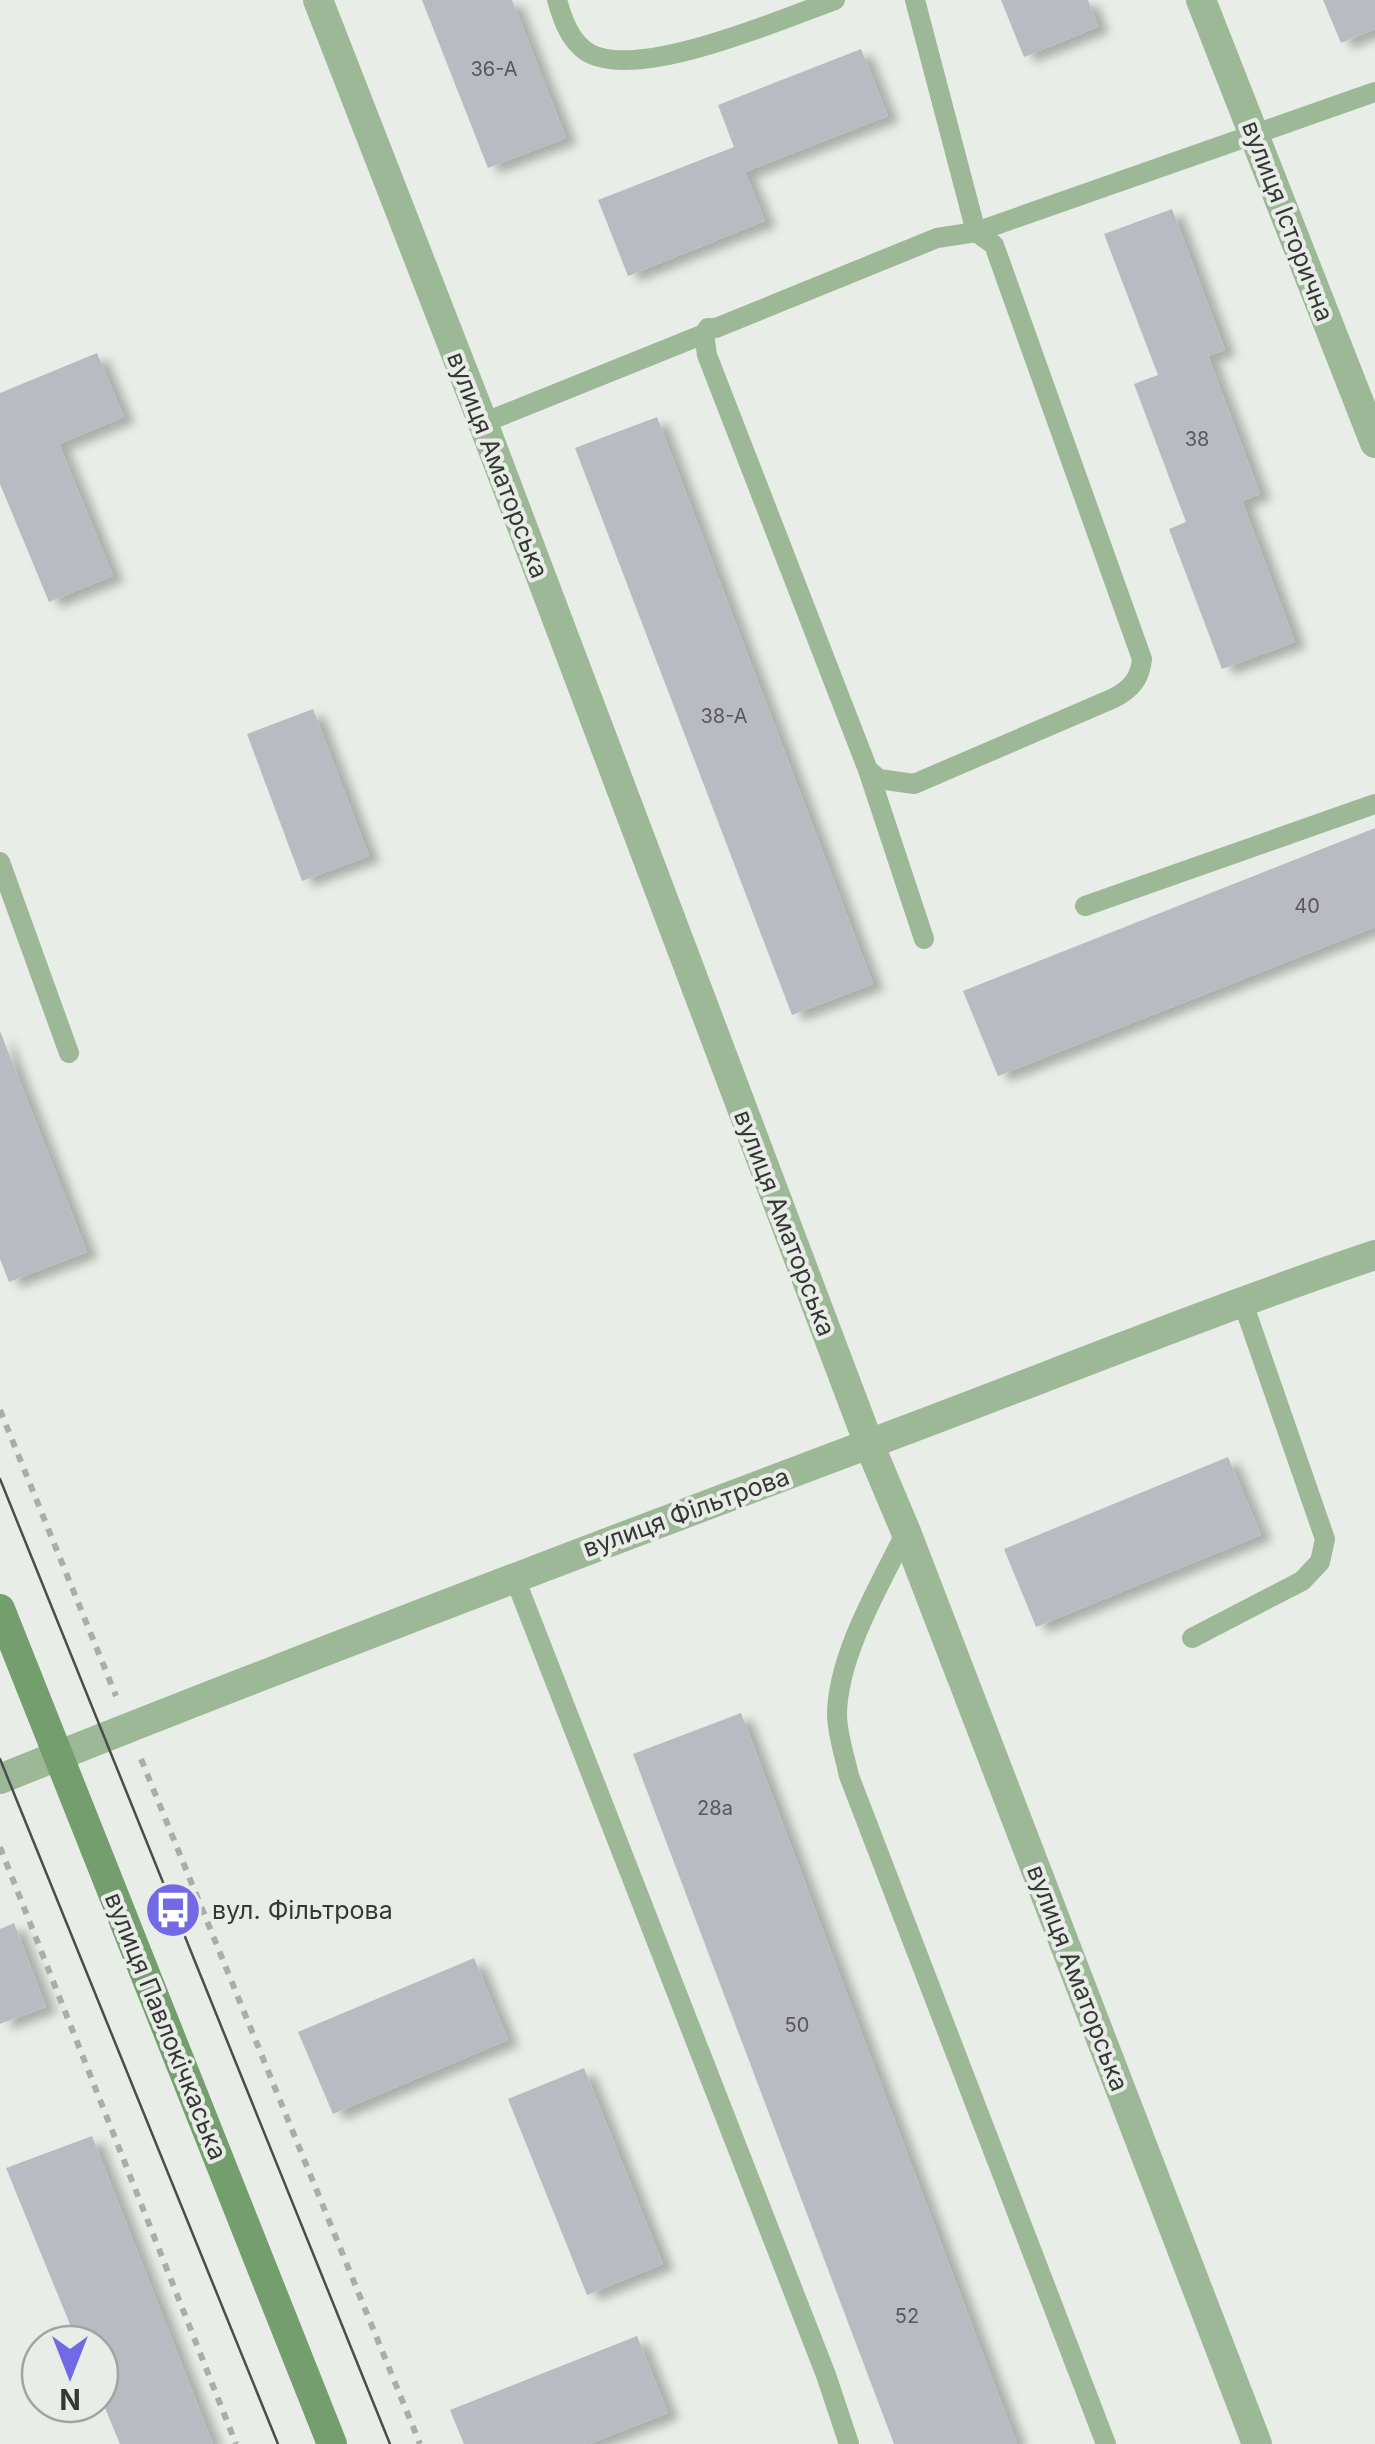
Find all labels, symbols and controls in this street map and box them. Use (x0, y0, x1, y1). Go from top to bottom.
house number: 36-А (470, 57, 518, 81)
street label: вулиця Історична (1236, 116, 1340, 326)
street label: вулиця Аматорська (441, 348, 555, 582)
house number: 38 (1185, 427, 1209, 451)
house number: 38-А (700, 704, 748, 728)
house number: 40 (1294, 894, 1320, 918)
street label: вулиця Аматорська (728, 1106, 842, 1340)
street label: вулиця Фільтрова (579, 1461, 793, 1563)
house number: 28а (697, 1796, 733, 1820)
street label: вулиця Аматорська (1021, 1861, 1135, 2095)
bus stop icon: вул. Фільтрова (143, 1880, 203, 1940)
street label: вулиця Павлокічкаська (99, 1888, 233, 2164)
place label: вул. Фільтрова (212, 1895, 393, 1925)
house number: 50 (785, 2013, 809, 2037)
house number: 52 (895, 2304, 919, 2328)
north arrow (20, 2324, 120, 2424)
text: N (59, 2382, 81, 2416)

